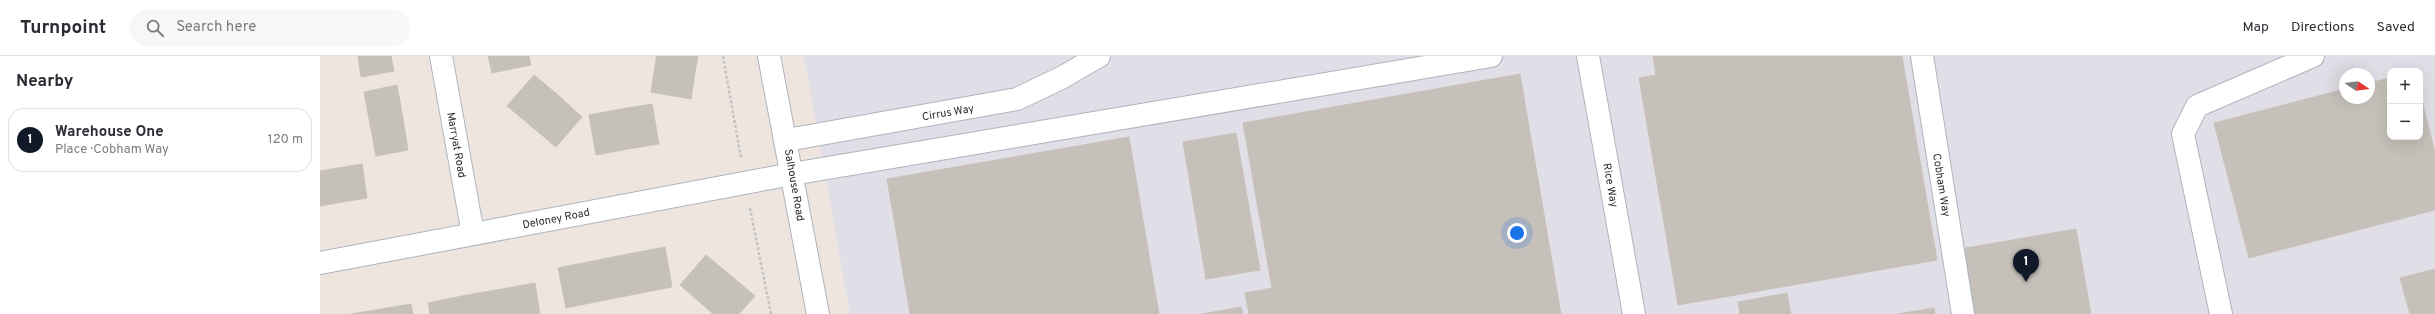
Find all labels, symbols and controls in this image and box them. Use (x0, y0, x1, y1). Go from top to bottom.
search box (130, 10, 410, 46)
text: Turnpoint (20, 16, 106, 40)
icon: search (144, 17, 166, 39)
text: Search here (176, 18, 256, 37)
text: Map (2243, 19, 2269, 36)
text: Directions (2291, 19, 2355, 36)
text: Saved (2377, 19, 2415, 36)
north arrow (2339, 68, 2375, 104)
map controls (2387, 68, 2423, 140)
button: + (2387, 68, 2423, 104)
text: Nearby (16, 71, 73, 93)
street label: Cirrus Way (921, 101, 975, 124)
button: − (2387, 104, 2423, 140)
street label: Marryat Road (443, 111, 469, 179)
text: Warehouse One (55, 123, 164, 142)
text: 1 (27, 132, 33, 148)
text: 120 m (268, 132, 303, 148)
text: Place · Cobham Way (55, 142, 169, 158)
street label: Salhouse Road (781, 148, 807, 222)
street label: Cobham Way (1929, 153, 1953, 218)
street label: Rice Way (1599, 162, 1621, 208)
street label: Deloney Road (521, 206, 591, 232)
your location (1507, 223, 1527, 243)
pin: 1 (2013, 249, 2039, 282)

